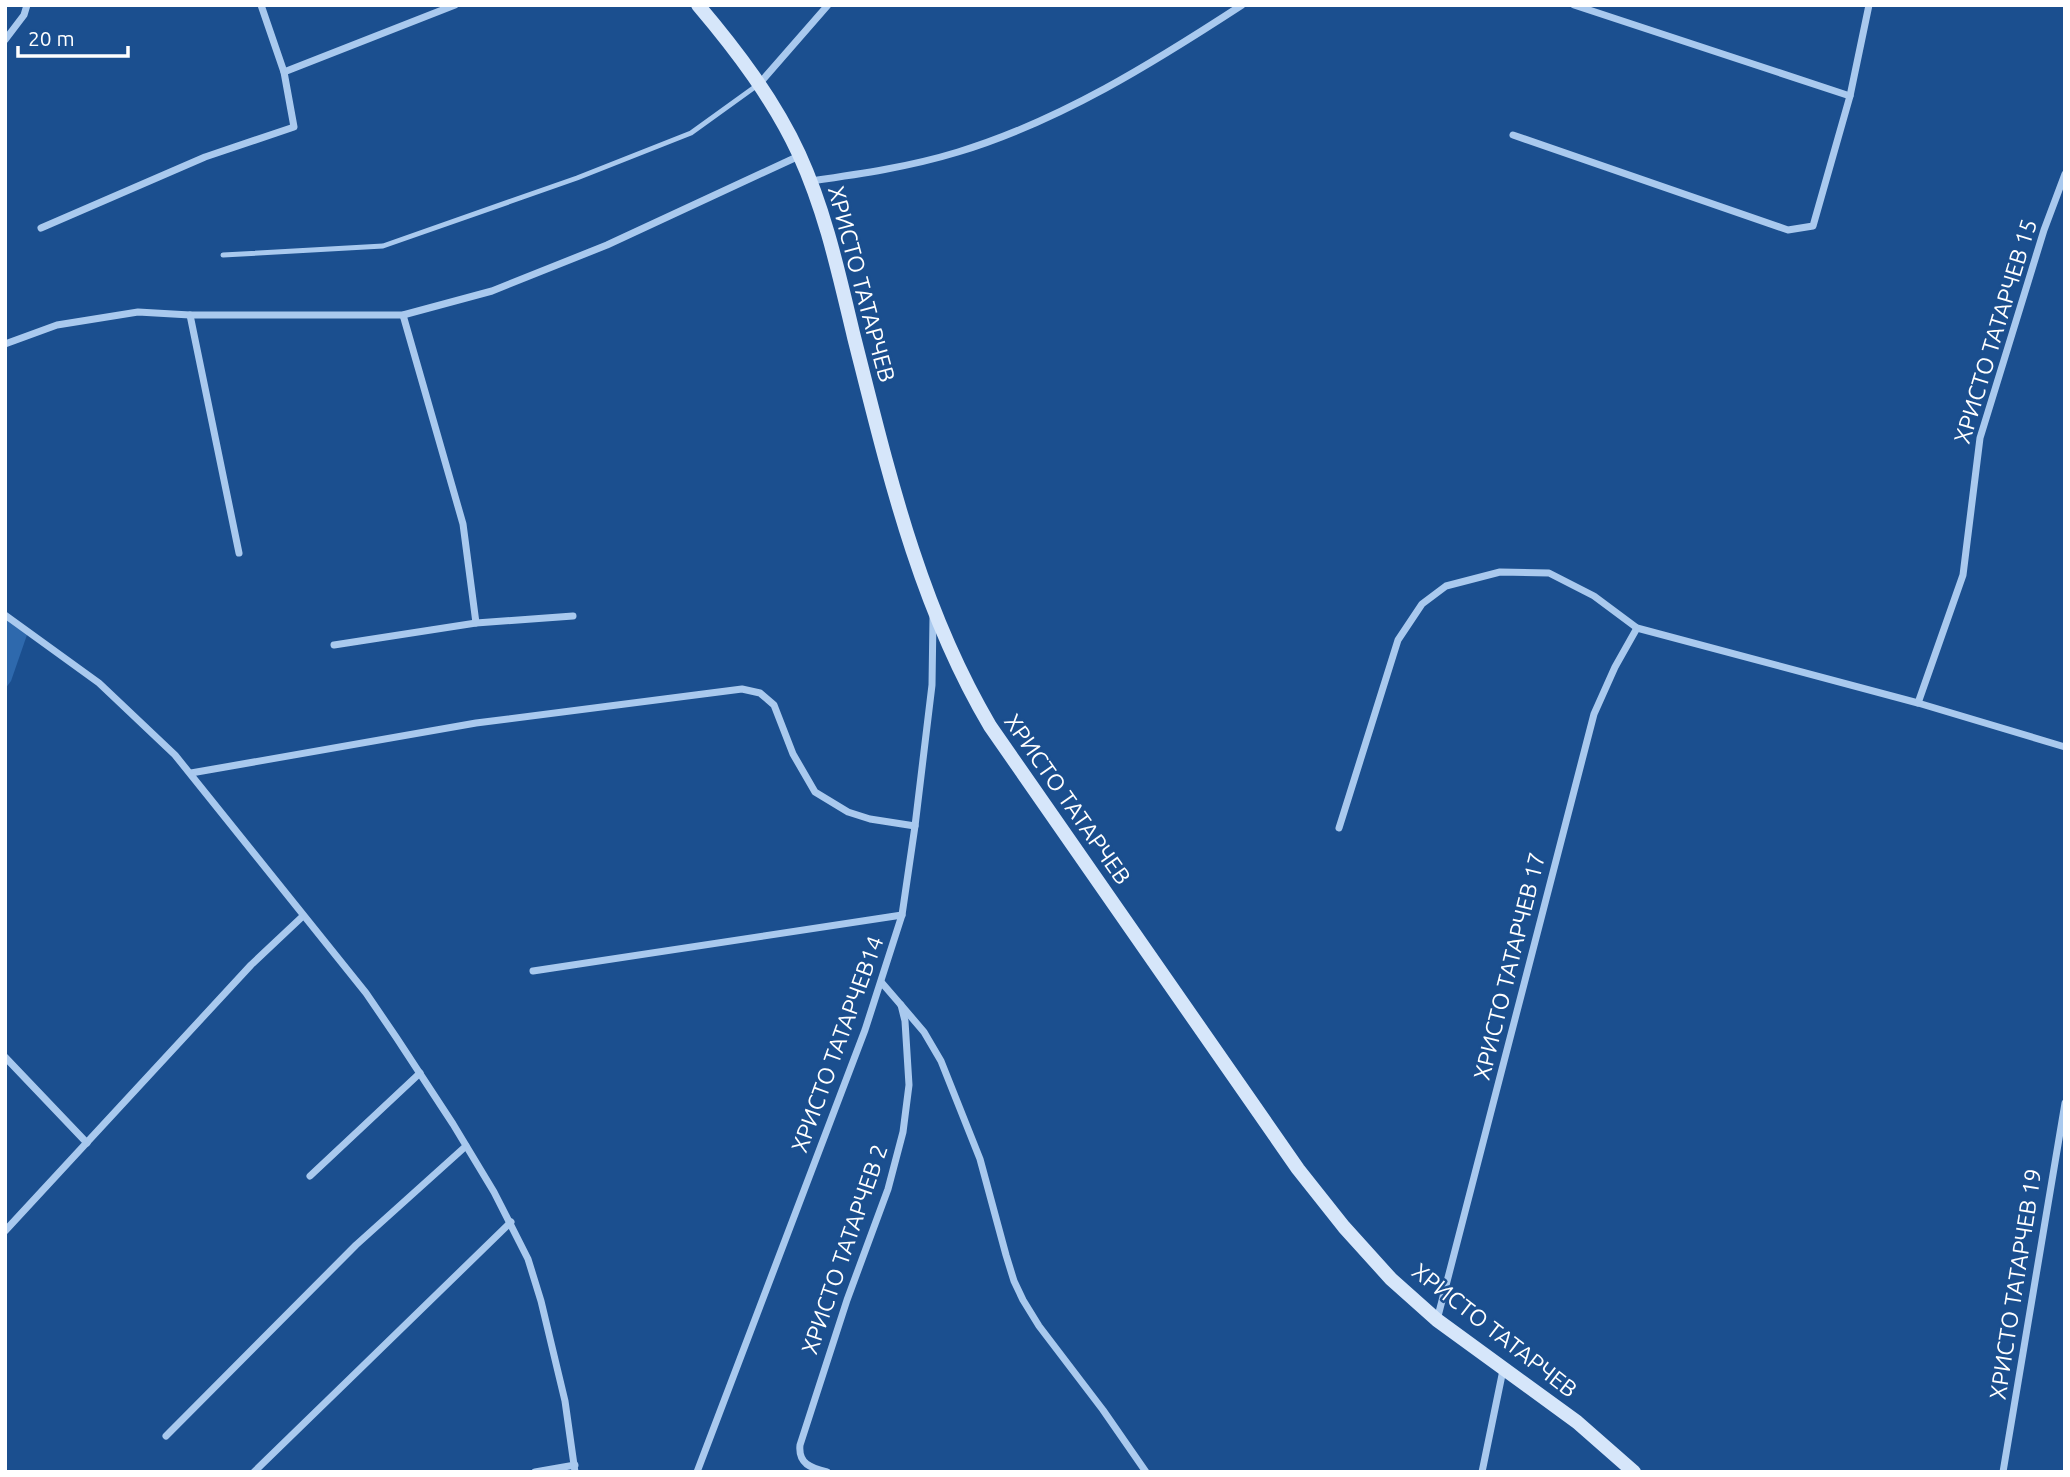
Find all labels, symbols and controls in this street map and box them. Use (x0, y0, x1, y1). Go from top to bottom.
scale bar (18, 14, 128, 58)
text: 20 m (28, 26, 75, 50)
street label: ХРИСТО ТАТАРЧЕВ (824, 183, 900, 385)
street label: ХРИСТО ТАТАРЧЕВ 15 (1949, 216, 2041, 446)
street label: ХРИСТО ТАТАРЧЕВ (1000, 709, 1136, 889)
street label: ХРИСТО ТАТАРЧЕВ 17 (1469, 850, 1549, 1082)
street label: ХРИСТО ТАТАРЧЕВ14 (786, 933, 888, 1155)
street label: ХРИСТО ТАТАРЧЕВ 2 (796, 1141, 892, 1357)
street label: ХРИСТО ТАТАРЧЕВ 19 (1984, 1167, 2046, 1401)
street label: ХРИСТО ТАТАРЧЕВ (1408, 1258, 1582, 1402)

